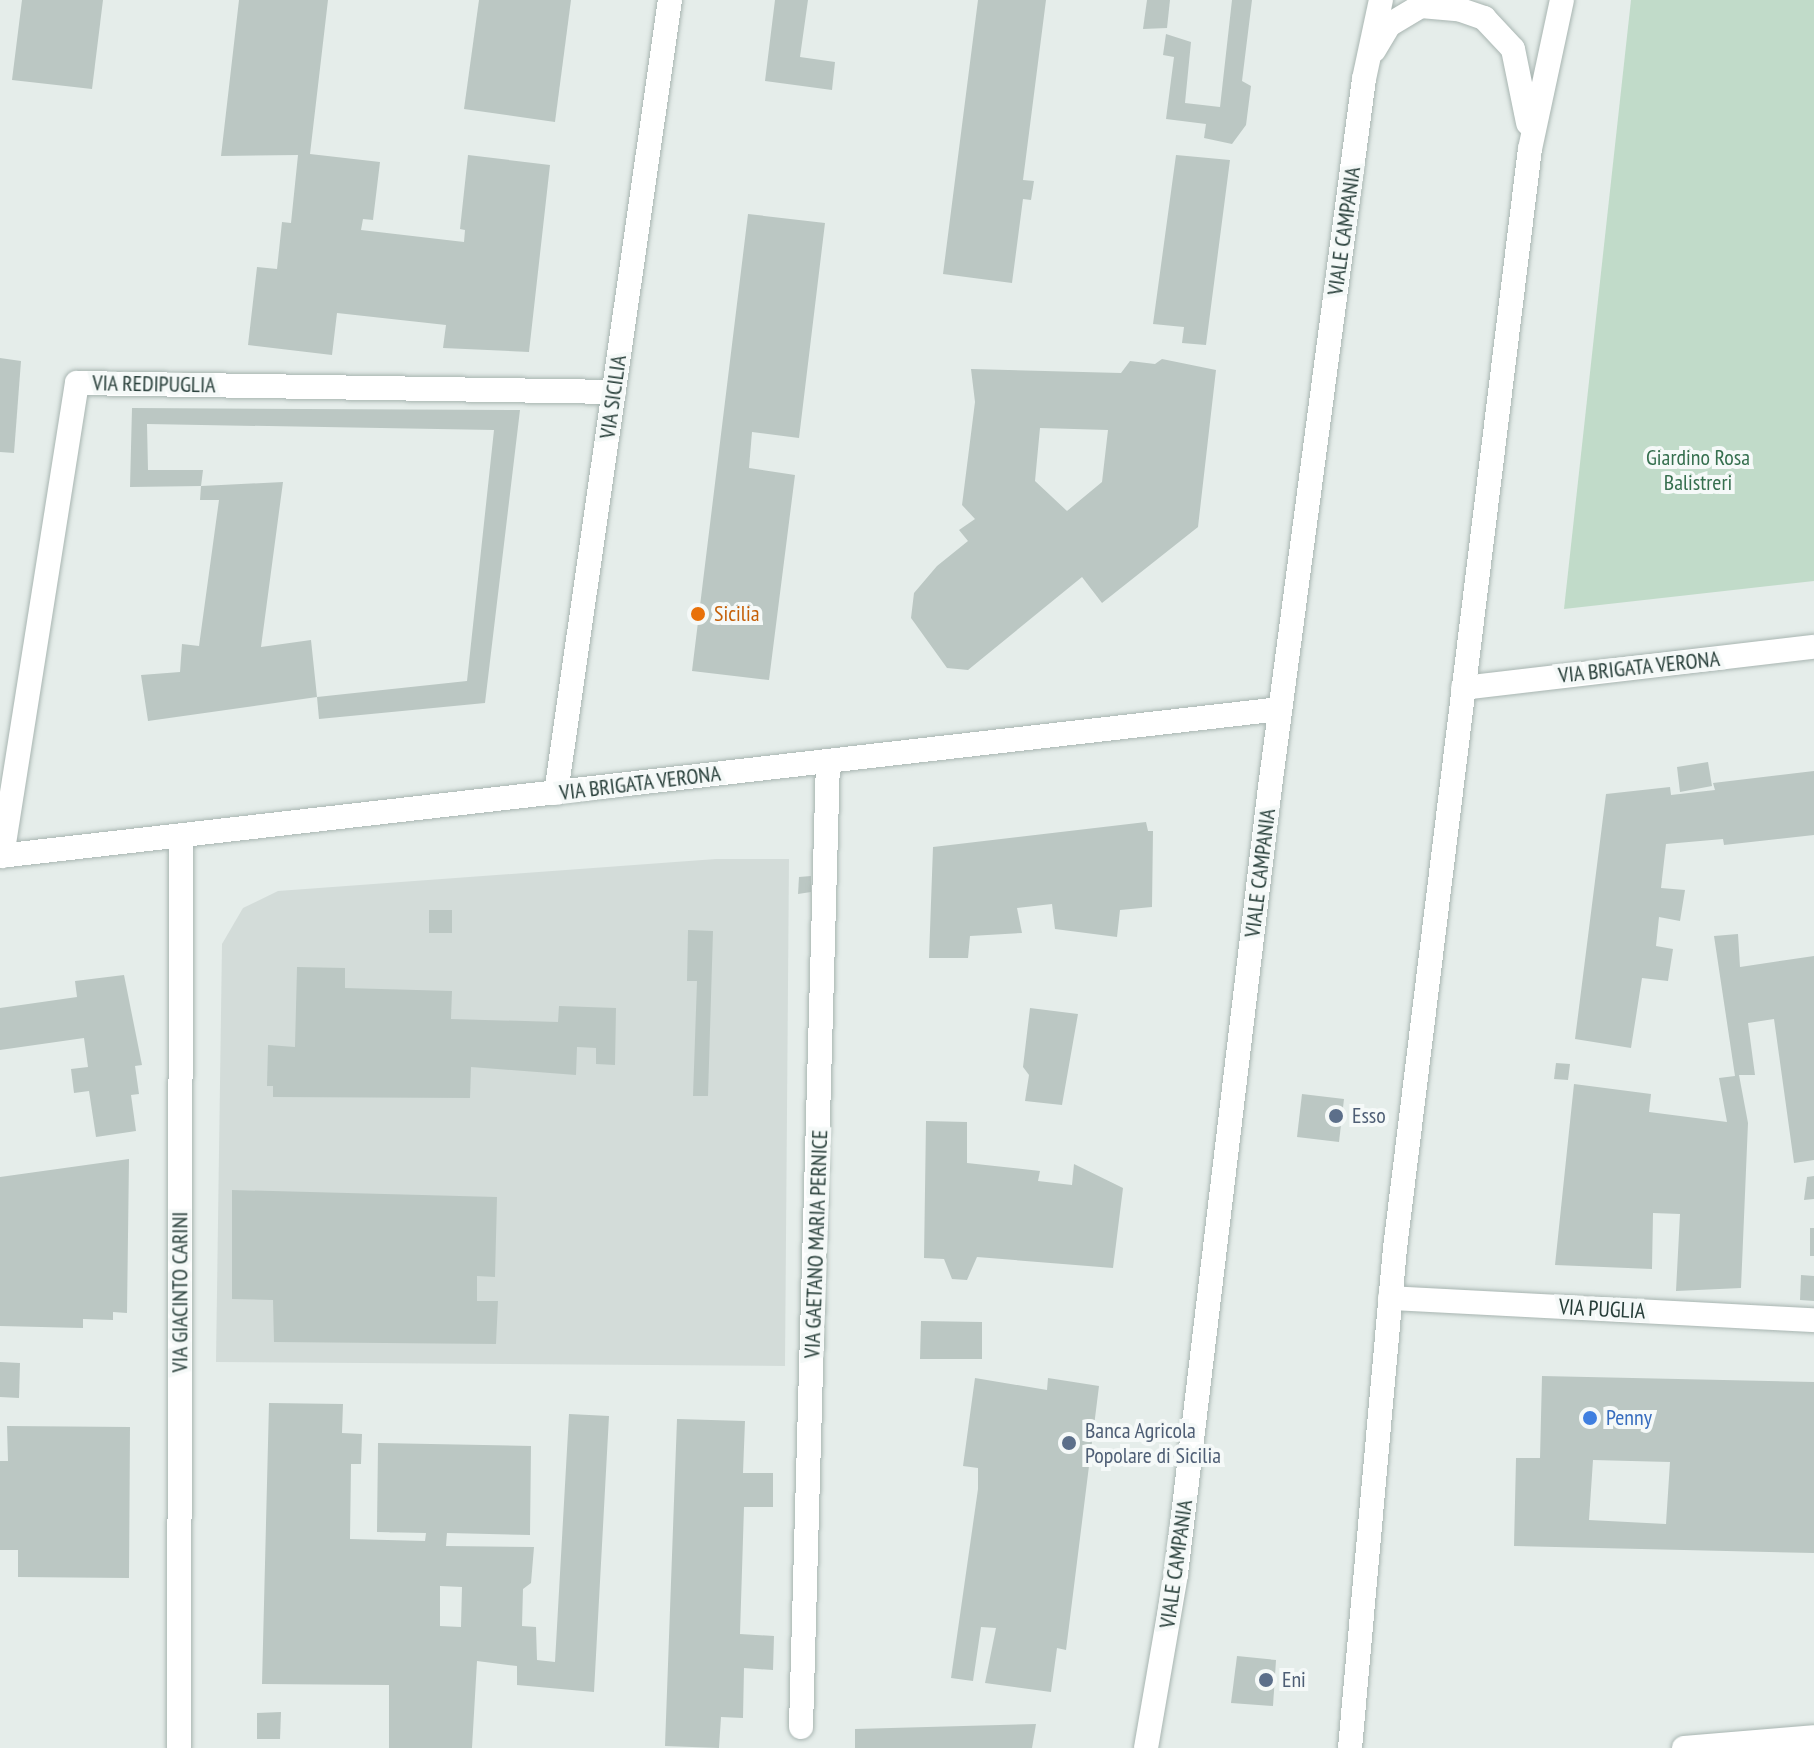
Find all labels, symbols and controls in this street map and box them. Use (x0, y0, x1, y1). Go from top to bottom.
street label: VIALE CAMPANIA (1322, 165, 1366, 297)
street label: VIA SICILIA (594, 353, 632, 441)
street label: VIA REDIPUGLIA (92, 370, 216, 398)
park label: Giardino Rosa Balistreri (1646, 444, 1750, 496)
place label: Sicilia (714, 601, 759, 627)
marker: Sicilia (689, 605, 707, 623)
street label: VIA BRIGATA VERONA (1556, 645, 1722, 689)
street label: VIA BRIGATA VERONA (557, 760, 723, 806)
street label: VIALE CAMPANIA (1239, 807, 1281, 939)
place label: Esso (1352, 1103, 1386, 1129)
marker: Esso (1327, 1107, 1345, 1125)
street label: VIA GAETANO MARIA PERNICE (799, 1128, 833, 1360)
street label: VIA GIACINTO CARINI (167, 1211, 193, 1373)
street label: VIA PUGLIA (1558, 1294, 1646, 1324)
place label: Penny (1606, 1405, 1652, 1431)
marker: Penny (1581, 1409, 1599, 1427)
place label: Banca Agricola Popolare di Sicilia (1085, 1417, 1221, 1468)
marker: Banca Agricola Popolare di Sicilia (1060, 1434, 1078, 1452)
street label: VIALE CAMPANIA (1154, 1498, 1198, 1630)
place label: Eni (1282, 1667, 1306, 1693)
marker: Eni (1257, 1671, 1275, 1689)

